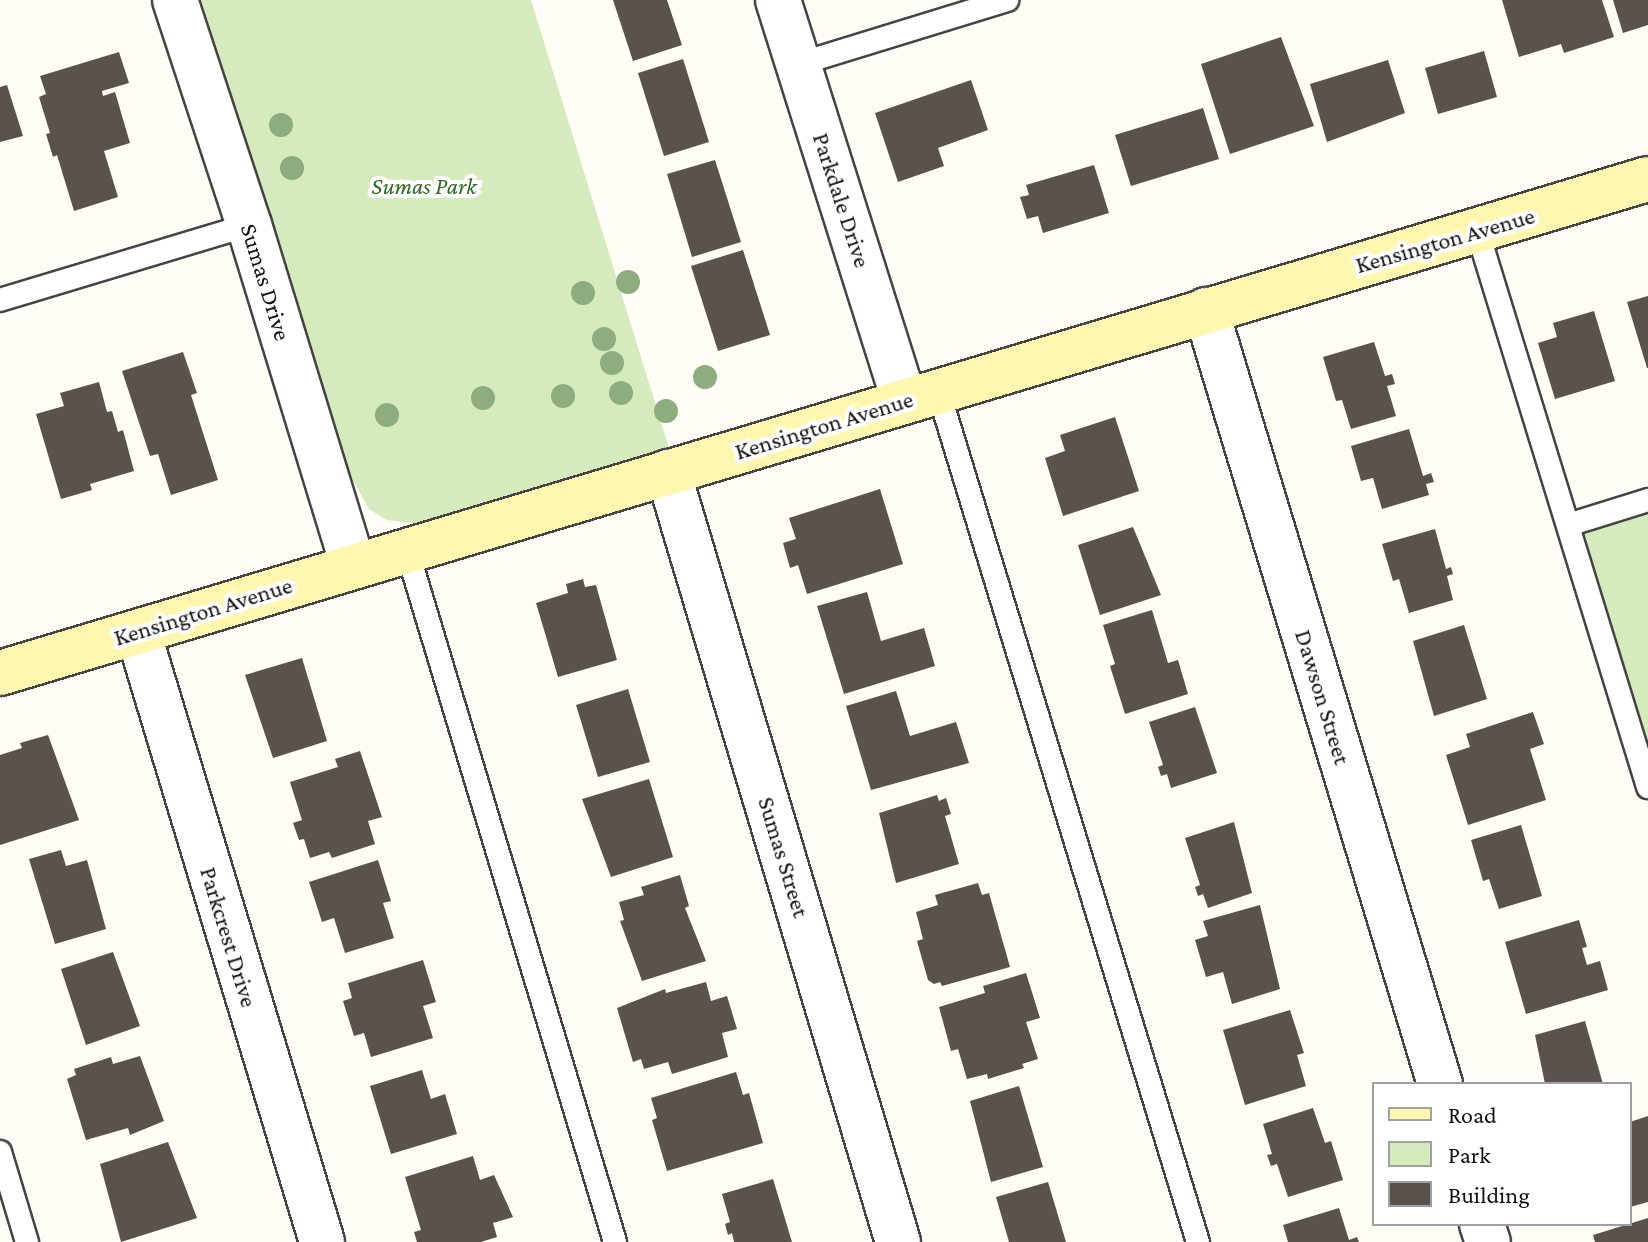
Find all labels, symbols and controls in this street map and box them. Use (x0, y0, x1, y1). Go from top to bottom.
street label: Parkdale Drive (807, 129, 877, 271)
park label: Sumas Park (371, 172, 477, 200)
street label: Kensington Avenue (1352, 201, 1538, 279)
street label: Sumas Drive (235, 220, 297, 344)
street label: Kensington Avenue (731, 384, 917, 466)
street label: Kensington Avenue (110, 570, 296, 652)
street label: Dawson Street (1289, 626, 1357, 768)
street label: Sumas Street (752, 793, 816, 921)
street label: Parkcrest Drive (194, 863, 264, 1011)
legend (1372, 1082, 1632, 1226)
text: Road (1448, 1101, 1497, 1128)
text: Park (1448, 1141, 1491, 1168)
text: Building (1448, 1181, 1530, 1208)

